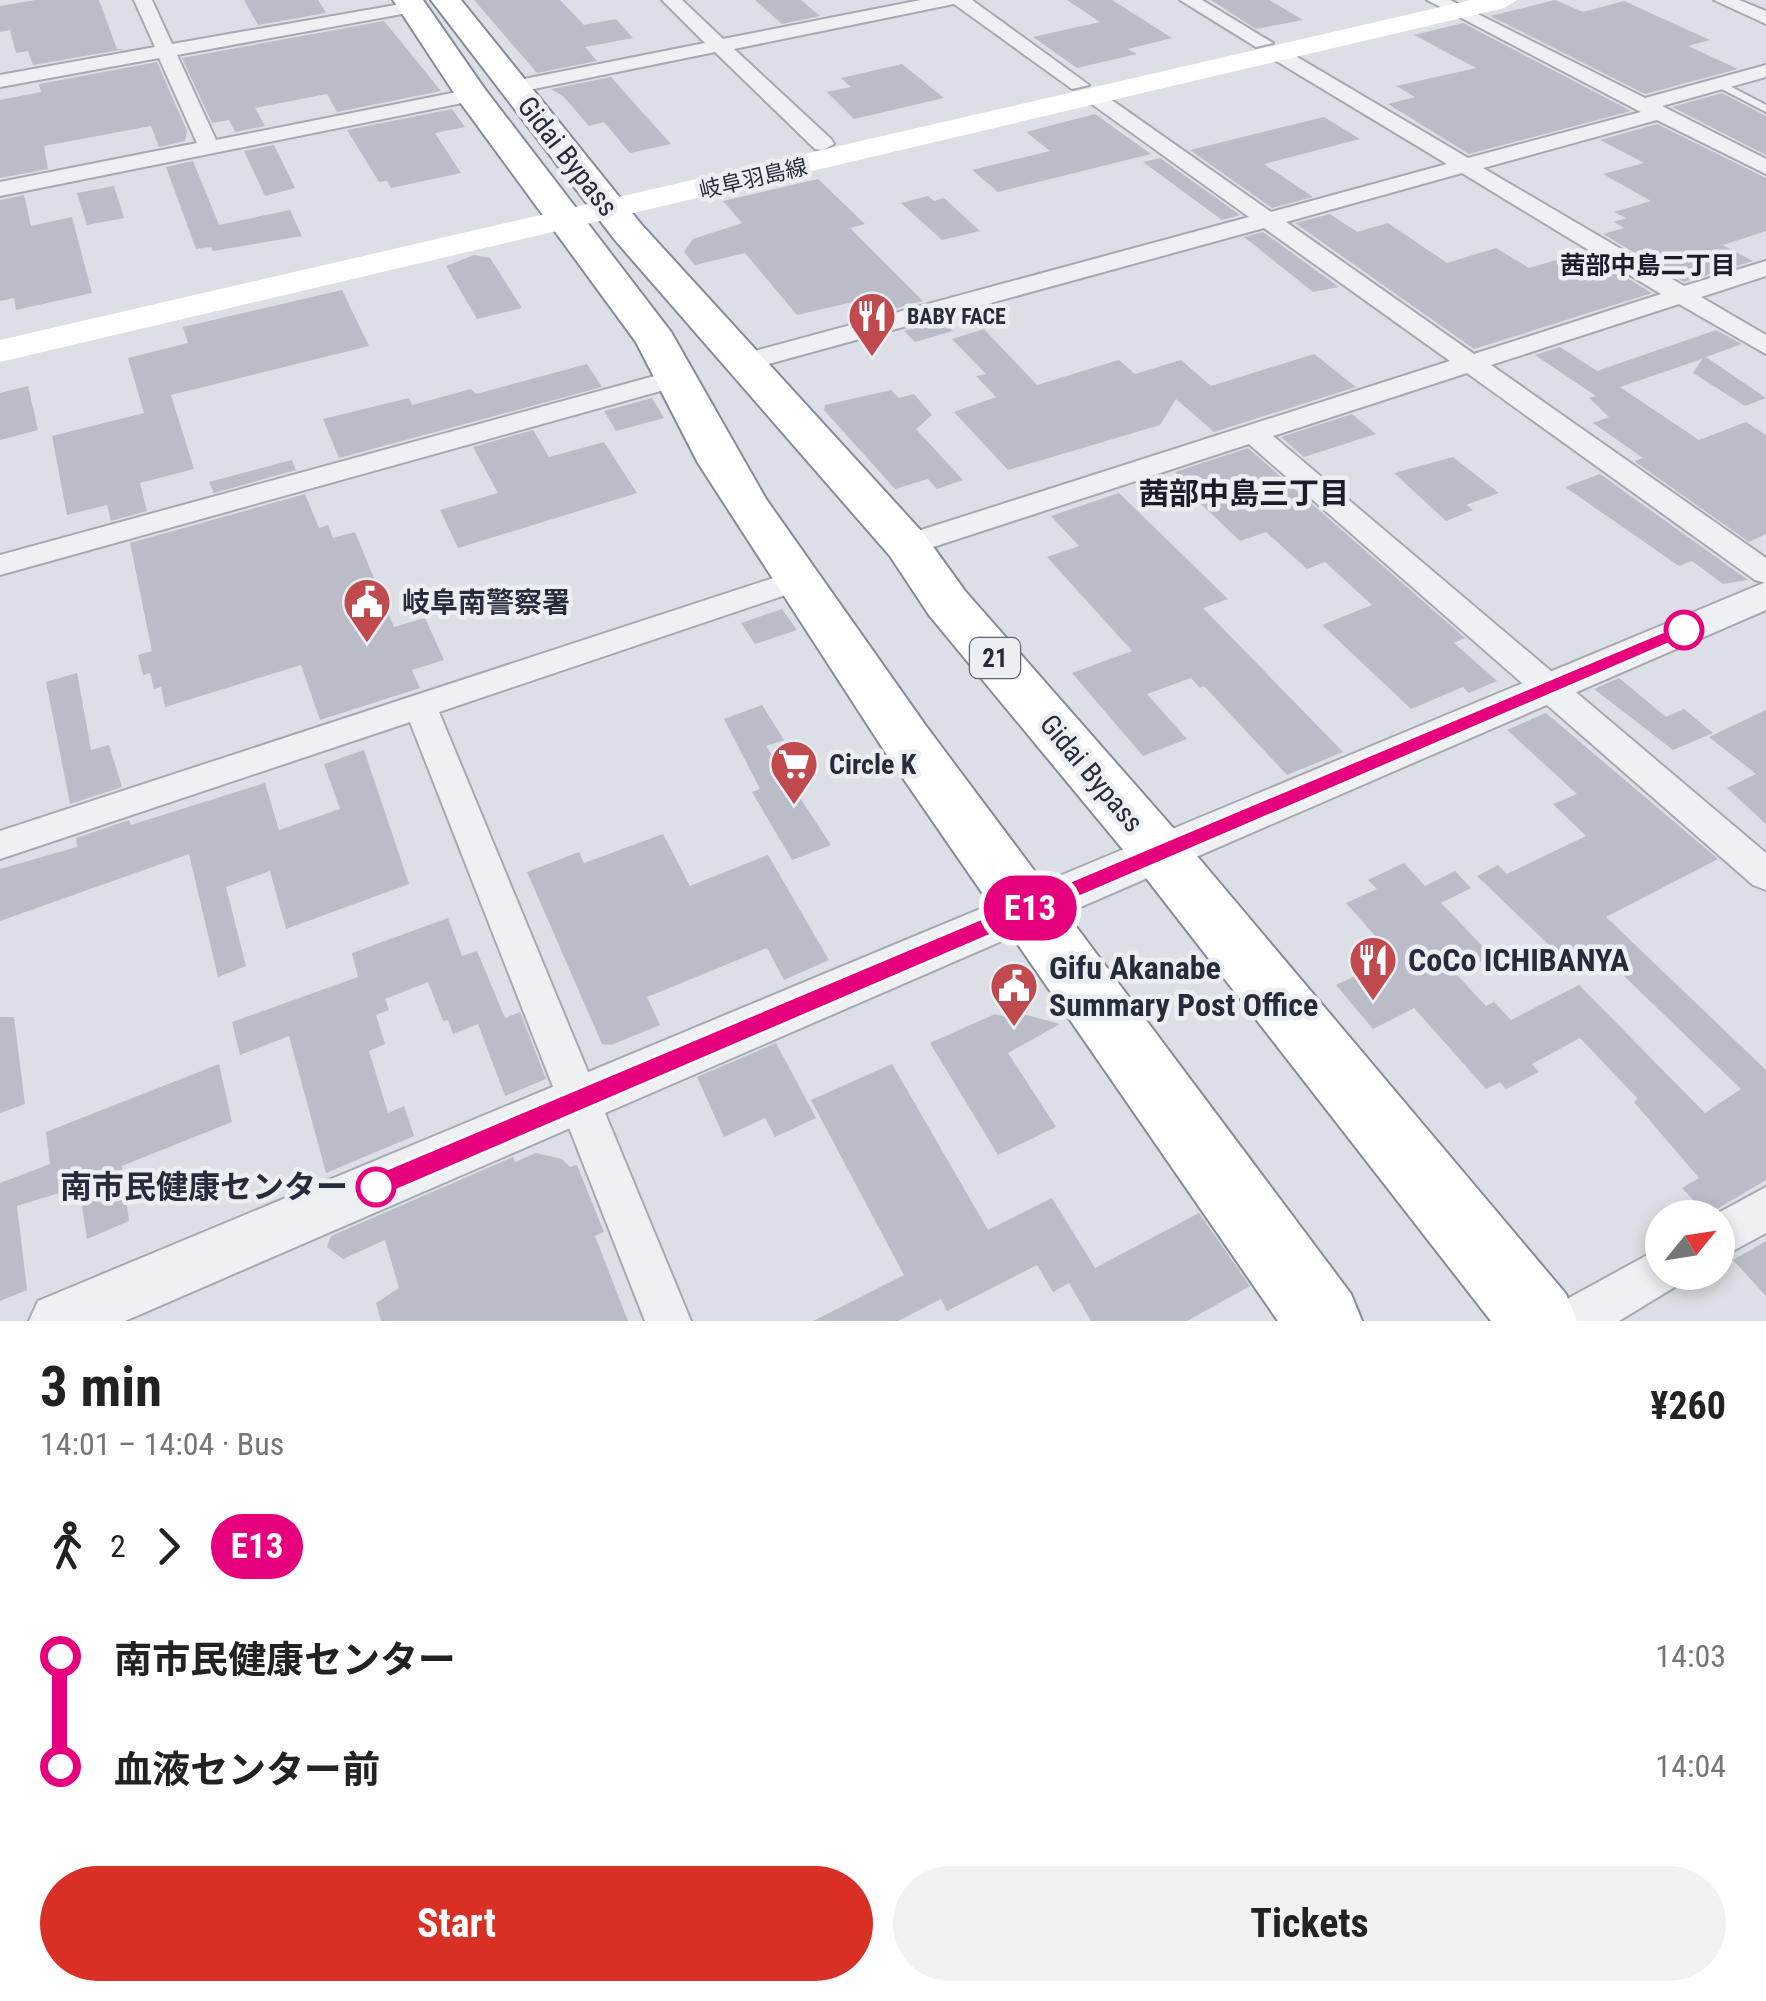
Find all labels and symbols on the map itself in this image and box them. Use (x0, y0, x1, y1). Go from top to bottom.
street label: Gidai Bypass (511, 90, 625, 223)
street label: 岐阜羽島線 (697, 154, 810, 203)
district label: 茜部中島二丁目 (1560, 251, 1736, 280)
restaurant icon: BABY FACE (846, 290, 898, 358)
place label: BABY FACE (907, 304, 1006, 329)
district label: 茜部中島三丁目 (1139, 476, 1349, 511)
public building icon: 岐阜南警察署 (341, 576, 393, 644)
place label: 岐阜南警察署 (402, 586, 570, 619)
unlabelled marker (1665, 611, 1703, 649)
road number: 21 (970, 638, 1020, 678)
street label: Gidai Bypass (1033, 708, 1150, 839)
supermarket icon: Circle K (768, 738, 820, 806)
place label: Circle K (829, 748, 917, 781)
line badge: E13 (972, 876, 1088, 940)
restaurant icon: CoCo ICHIBANYA (1347, 934, 1399, 1002)
place label: CoCo ICHIBANYA (1408, 941, 1629, 979)
place label: Gifu Akanabe Summary Post Office (1049, 949, 1318, 1024)
public building icon: Gifu Akanabe Summary Post Office (988, 960, 1040, 1028)
place label: 南市民健康センター (60, 1168, 348, 1206)
marker: 南市民健康センター (357, 1168, 395, 1206)
north arrow (1645, 1200, 1735, 1290)

